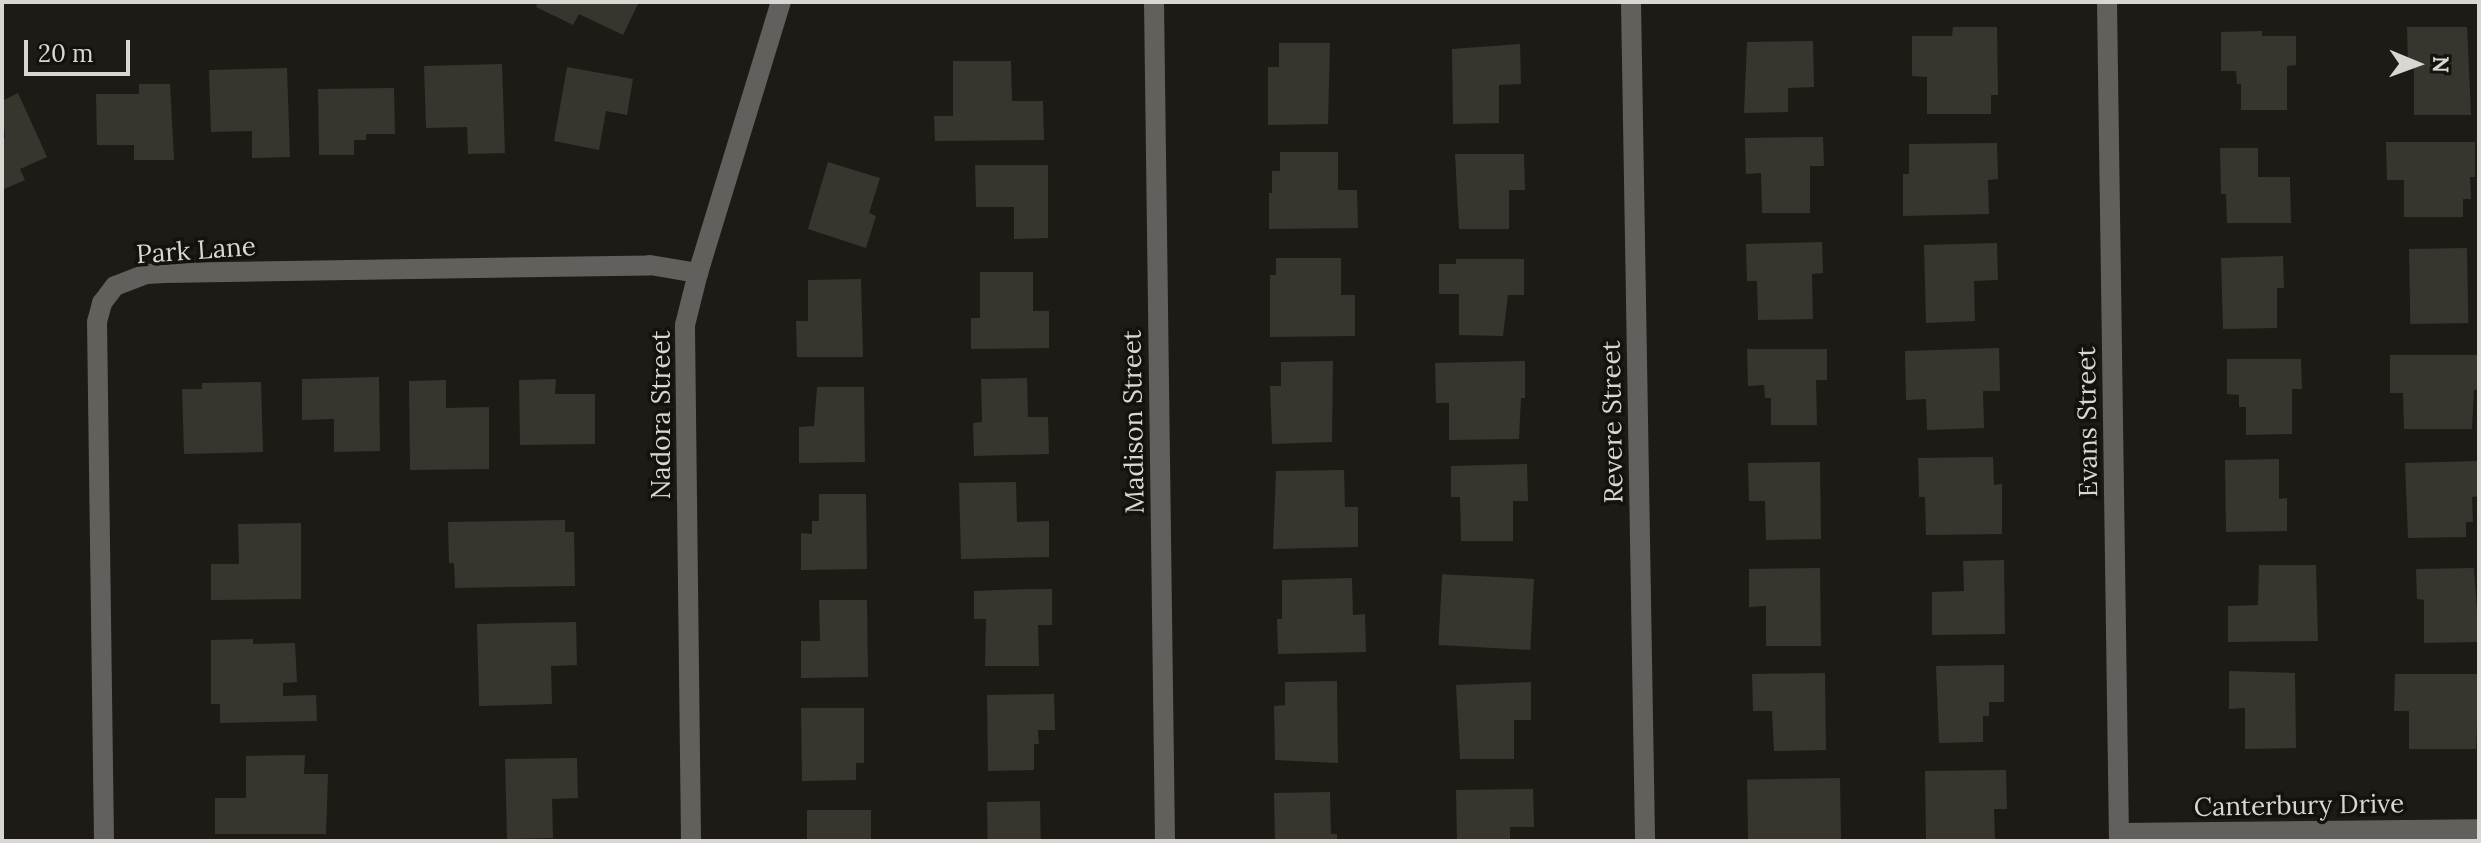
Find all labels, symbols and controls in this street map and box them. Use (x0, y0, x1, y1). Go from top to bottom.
scale bar (28, 24, 134, 74)
north arrow (2377, 24, 2457, 104)
text: 20 m (38, 38, 94, 69)
text: N (2427, 56, 2455, 73)
street label: Park Lane (135, 230, 257, 270)
street label: Madison Street (1116, 330, 1150, 514)
street label: Nadora Street (645, 331, 677, 499)
street label: Revere Street (1595, 340, 1629, 504)
street label: Evans Street (2070, 346, 2104, 498)
street label: Canterbury Drive (2194, 788, 2404, 822)

